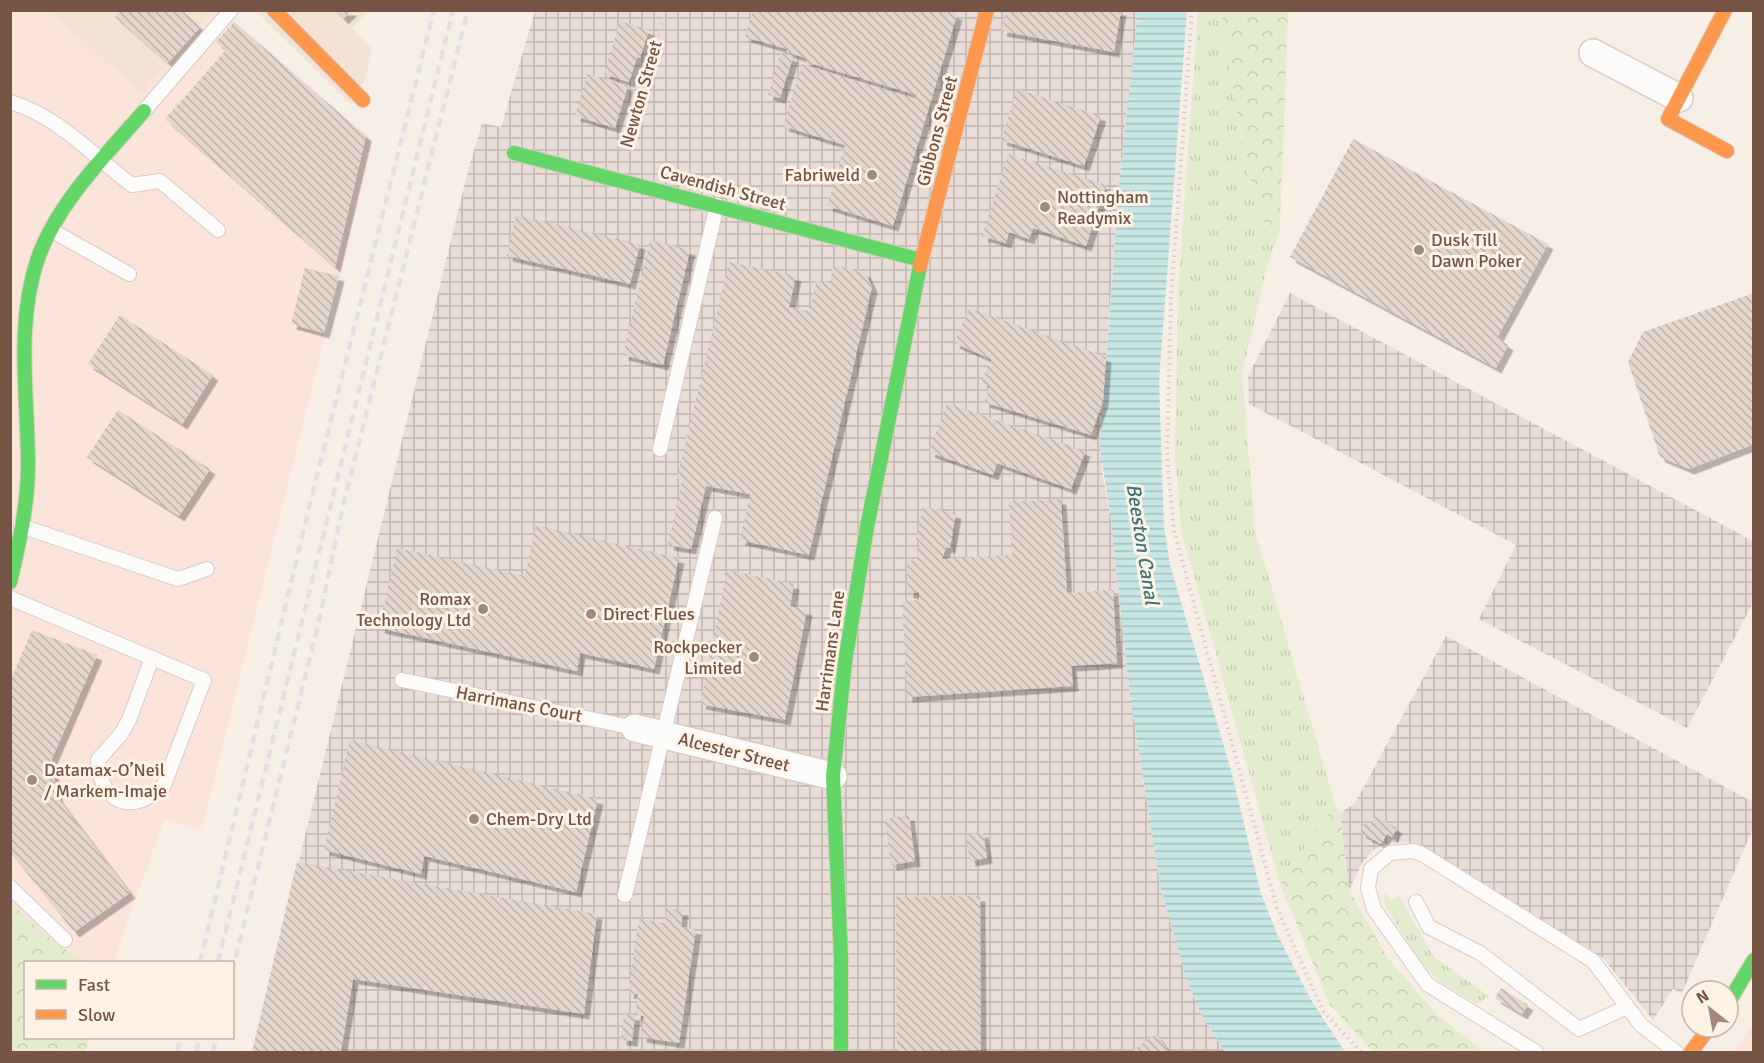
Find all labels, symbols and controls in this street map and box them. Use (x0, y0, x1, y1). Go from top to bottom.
street label: Newton Street (615, 38, 667, 150)
street label: Gibbons Street (912, 73, 962, 189)
street label: Cavendish Street (658, 161, 788, 215)
place label: Fabriweld (784, 164, 860, 186)
marker: Fabriweld (865, 168, 879, 182)
place label: Nottingham Readymix (1057, 186, 1149, 229)
marker: Nottingham Readymix (1038, 200, 1052, 214)
place label: Dusk Till Dawn Poker (1431, 229, 1522, 272)
marker: Dusk Till Dawn Poker (1412, 243, 1426, 257)
water label: Beeston Canal (1121, 482, 1165, 609)
place label: Romax Technology Ltd (356, 588, 472, 631)
street label: Harrimans Lane (811, 589, 849, 713)
marker: Romax Technology Ltd (476, 602, 490, 616)
place label: Direct Flues (603, 603, 695, 625)
marker: Direct Flues (584, 607, 598, 621)
place label: Rockpecker Limited (653, 636, 742, 679)
marker: Rockpecker Limited (747, 650, 761, 664)
street label: Harrimans Court (454, 681, 584, 727)
street label: Alcester Street (676, 728, 792, 776)
place label: Datamax-O’Neil / Markem-Imaje (44, 759, 167, 802)
marker: Datamax-O’Neil / Markem-Imaje (25, 773, 39, 787)
place label: Chem-Dry Ltd (486, 808, 592, 830)
marker: Chem-Dry Ltd (467, 812, 481, 826)
legend (24, 961, 234, 1039)
text: Fast (78, 974, 110, 996)
north arrow (1680, 979, 1740, 1039)
text: N (1693, 986, 1713, 1008)
text: Slow (78, 1004, 115, 1026)

